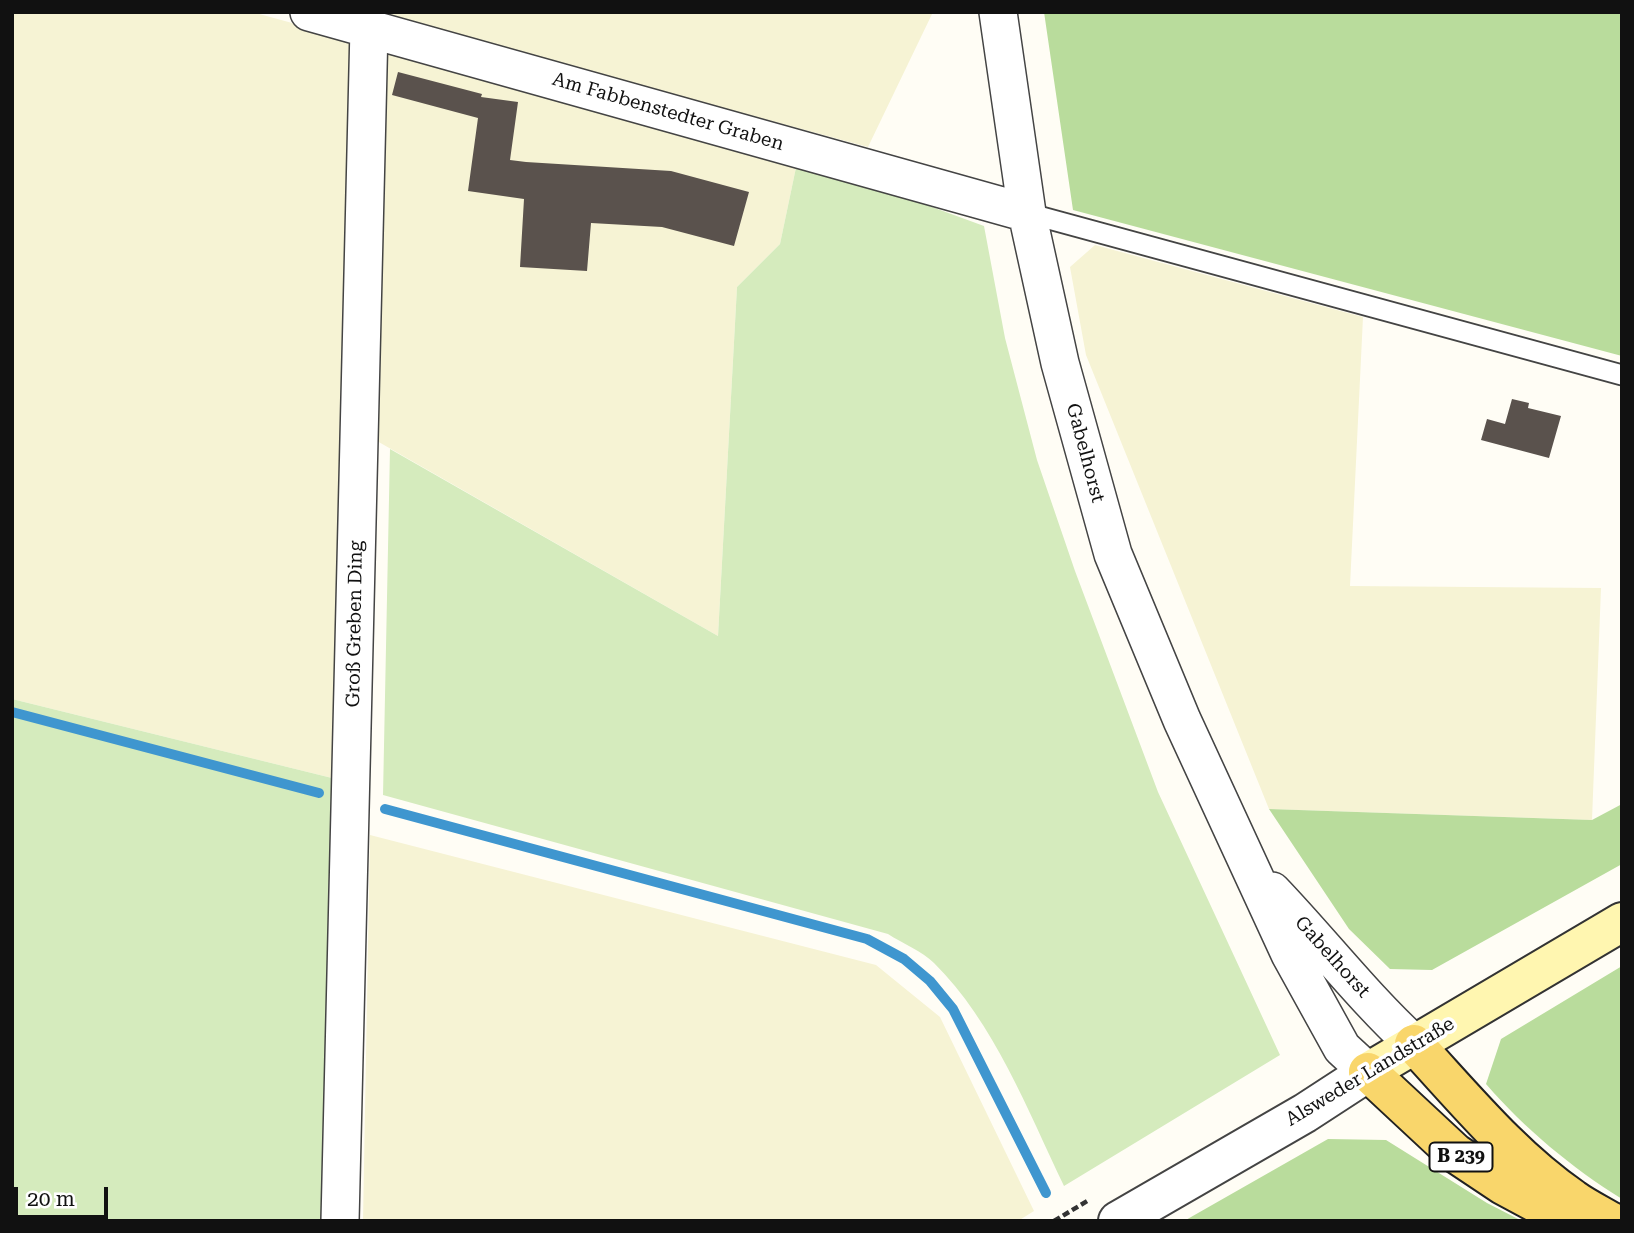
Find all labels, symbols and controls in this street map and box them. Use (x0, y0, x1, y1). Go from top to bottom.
street label: Am Fabbenstedter Graben (550, 68, 786, 156)
street label: Gabelhorst (1061, 401, 1109, 505)
street label: Groß Greben Ding (342, 540, 368, 708)
street label: Gabelhorst (1290, 912, 1374, 1002)
street label: Alsweder Landstraße (1282, 1013, 1458, 1131)
road number: B 239 (1430, 1142, 1492, 1172)
scale bar (18, 1174, 112, 1218)
text: 20 m (27, 1187, 75, 1211)

